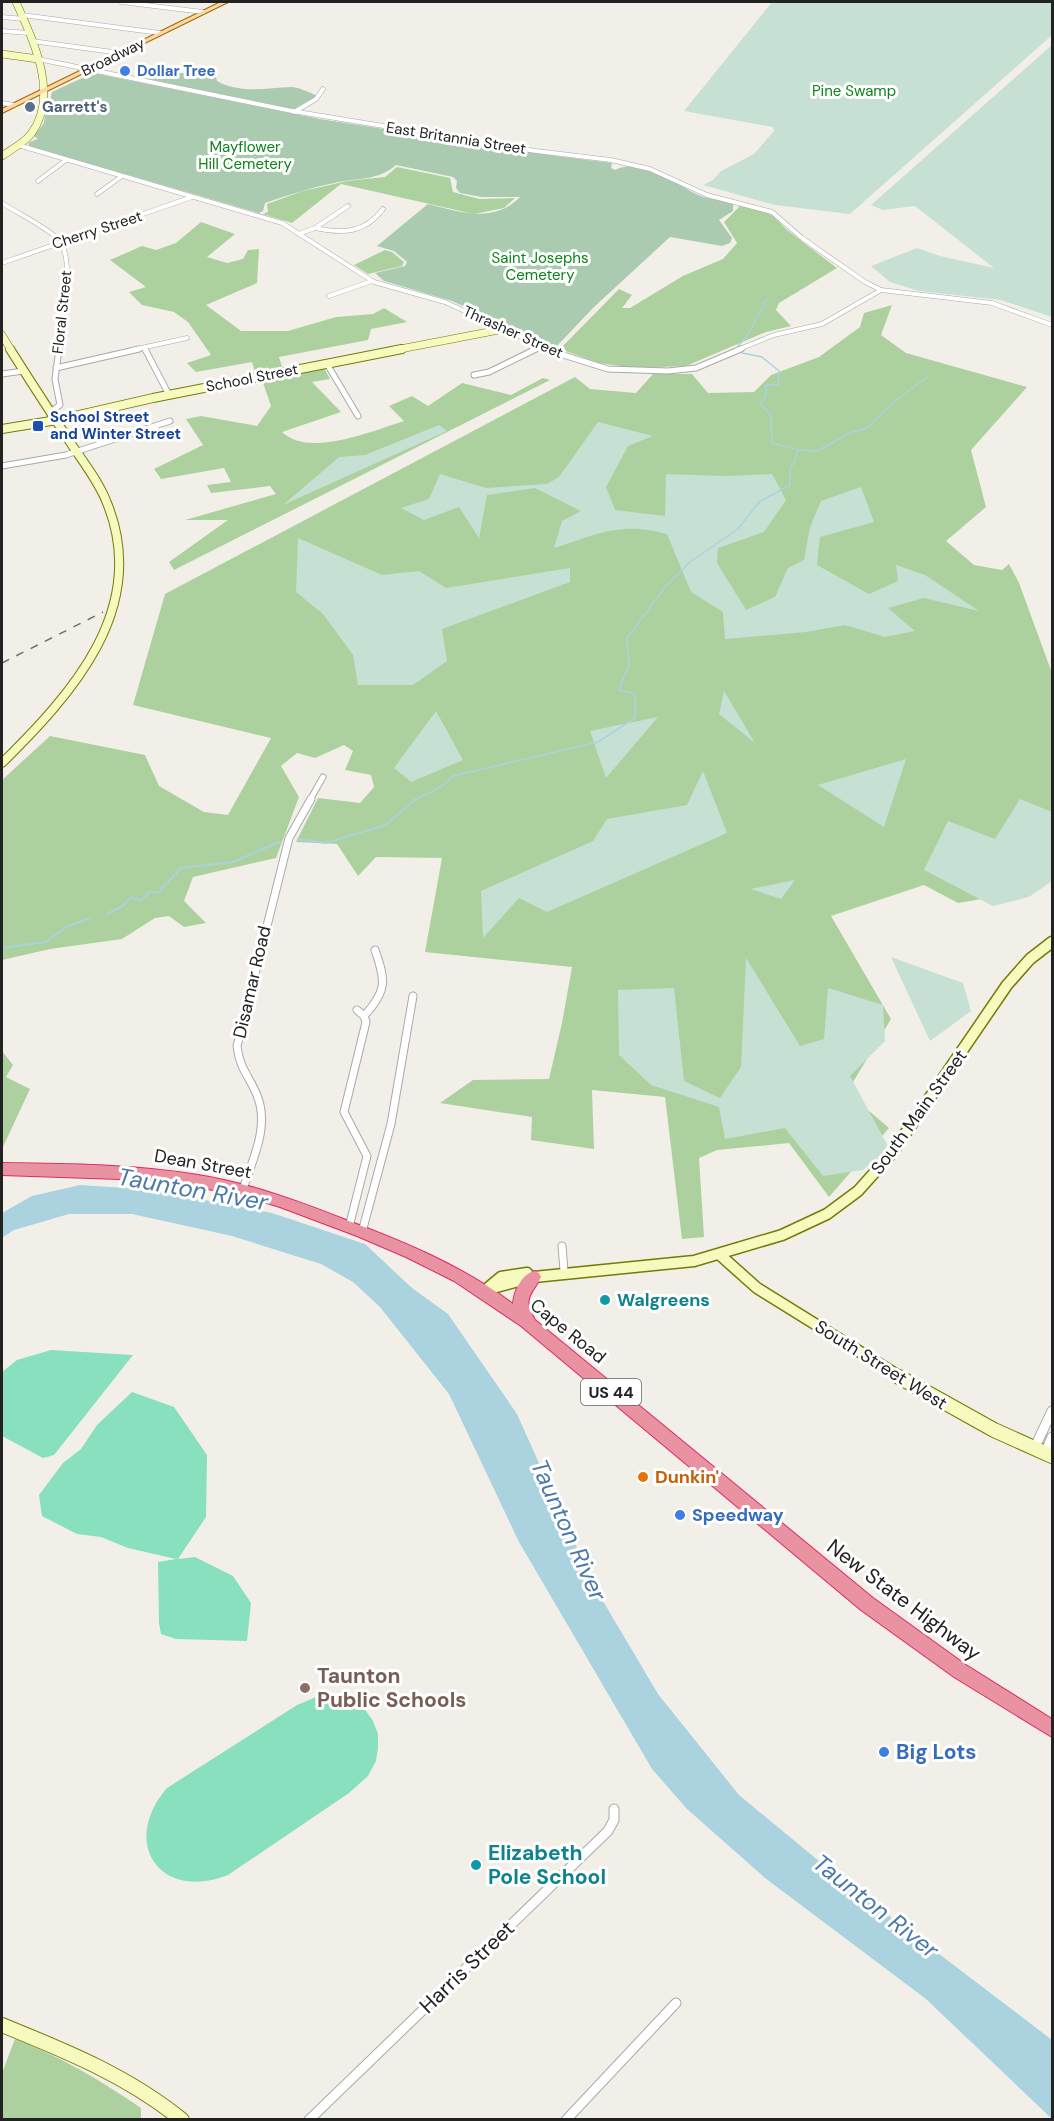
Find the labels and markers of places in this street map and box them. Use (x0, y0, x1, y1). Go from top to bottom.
place label: Dollar Tree (137, 61, 216, 81)
marker: Dollar Tree (118, 64, 132, 78)
place label: Garrett's (42, 97, 107, 117)
marker: Garrett's (23, 100, 37, 114)
place label: School Street and Winter Street (50, 407, 181, 444)
marker: School Street and Winter Street (31, 419, 45, 433)
place label: Walgreens (617, 1288, 710, 1312)
marker: Walgreens (598, 1293, 612, 1307)
place label: Dunkin' (655, 1465, 719, 1489)
marker: Dunkin' (636, 1470, 650, 1484)
place label: Speedway (692, 1503, 784, 1527)
marker: Speedway (673, 1508, 687, 1522)
place label: Taunton Public Schools (317, 1662, 466, 1714)
marker: Taunton Public Schools (298, 1681, 312, 1695)
place label: Big Lots (896, 1738, 977, 1766)
marker: Big Lots (877, 1745, 891, 1759)
place label: Elizabeth Pole School (488, 1839, 606, 1891)
marker: Elizabeth Pole School (469, 1858, 483, 1872)

